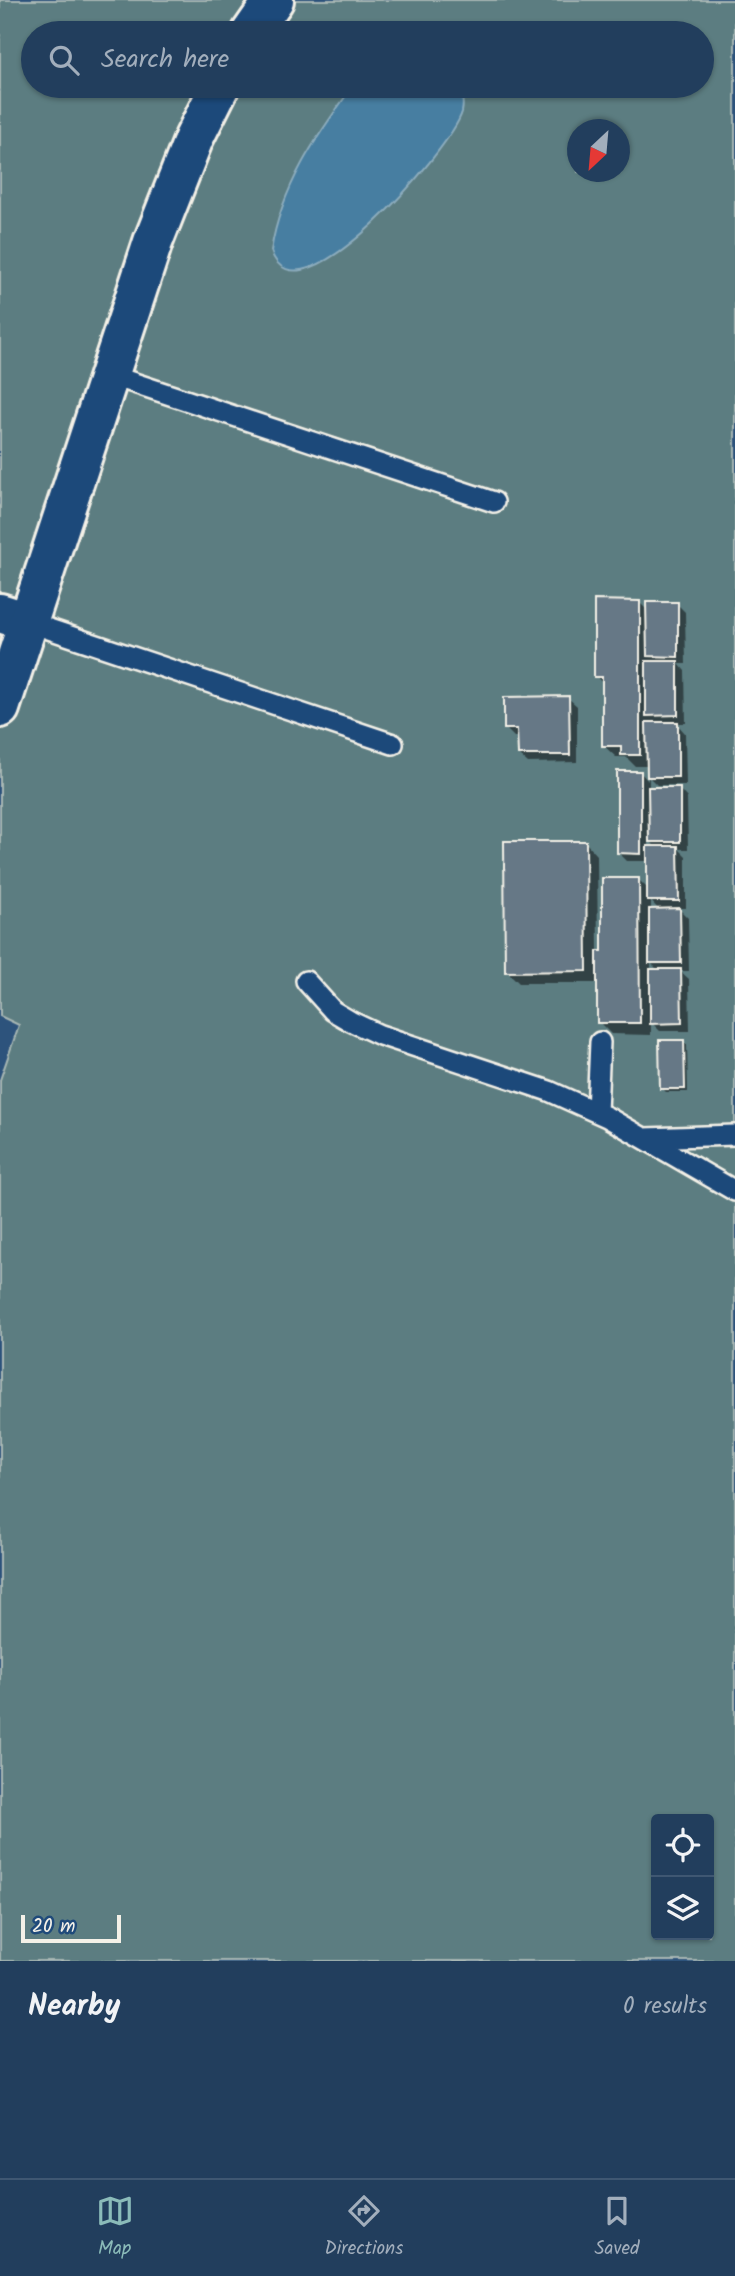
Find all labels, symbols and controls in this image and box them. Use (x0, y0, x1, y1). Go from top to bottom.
search box (21, 21, 714, 98)
text: Search here (101, 39, 229, 81)
icon: search (45, 41, 83, 79)
north arrow (567, 119, 630, 182)
map controls (651, 1814, 714, 1940)
button: locate (651, 1814, 714, 1877)
button: layers (651, 1877, 714, 1940)
scale bar (21, 1912, 121, 1944)
text: 20 m (32, 1912, 75, 1942)
text: Nearby (28, 1983, 120, 2031)
text: 0 results (623, 1989, 707, 2025)
tab: Map (96, 2192, 134, 2264)
tab: Directions (325, 2192, 403, 2264)
tab: Saved (594, 2192, 639, 2264)

